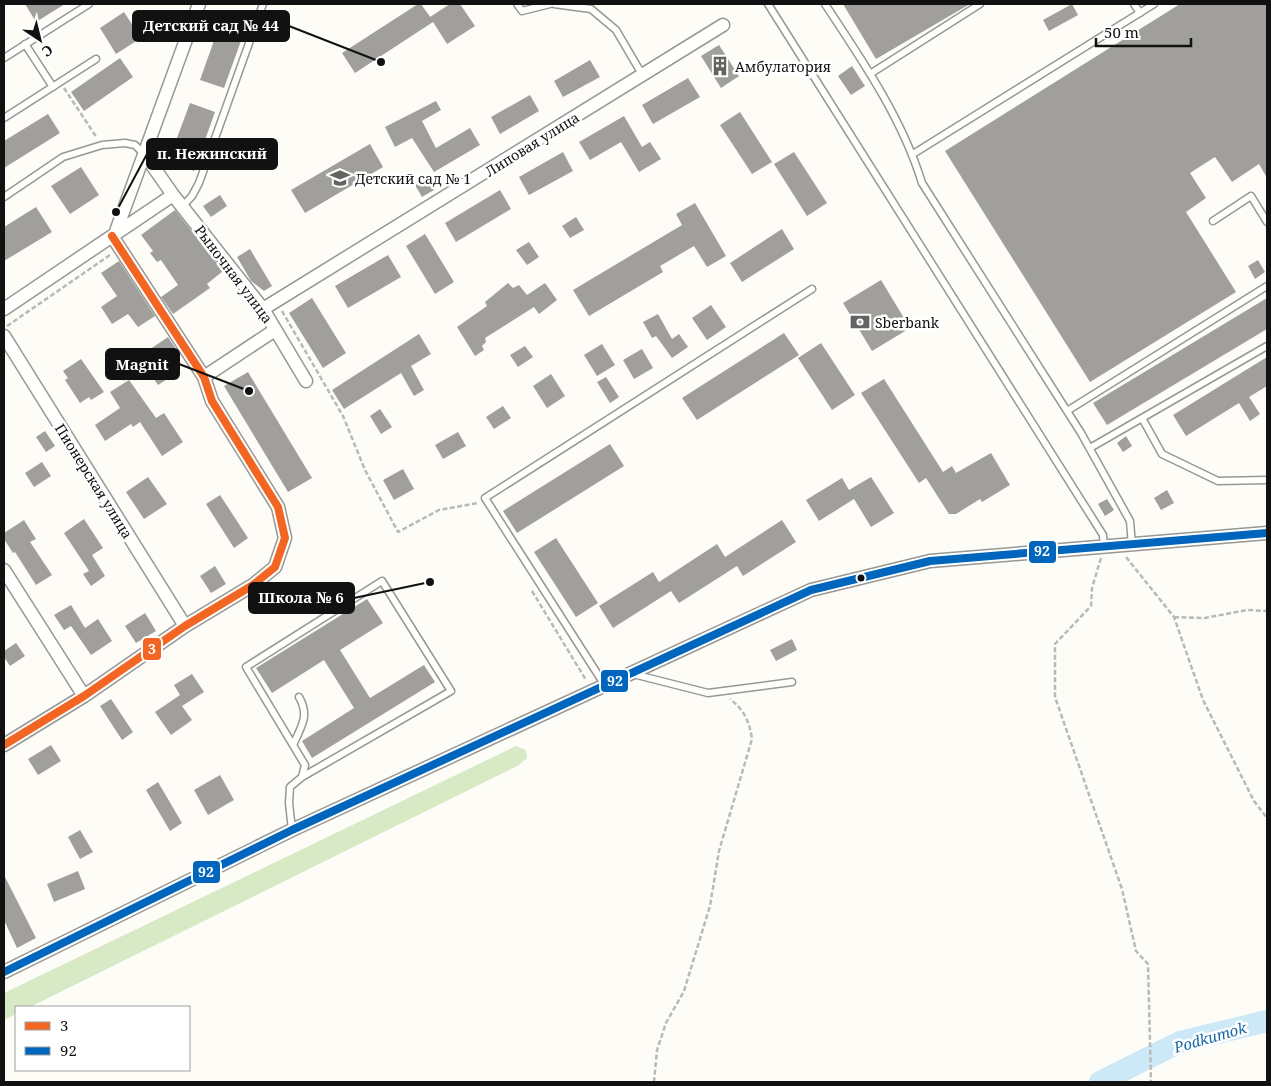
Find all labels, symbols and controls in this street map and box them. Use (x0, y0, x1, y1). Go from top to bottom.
callout: Детский сад № 44 (133, 11, 289, 41)
north arrow (15, 15, 65, 65)
text: Детский сад № 44 (143, 15, 279, 35)
scale bar (1096, 15, 1191, 47)
text: 50 m (1104, 22, 1139, 42)
text: С (39, 41, 57, 61)
building icon: Амбулатория (709, 55, 731, 77)
place label: Амбулатория (735, 57, 831, 76)
street label: Липовая улица (481, 107, 583, 181)
callout: п. Нежинский (147, 139, 277, 169)
text: п. Нежинский (157, 143, 267, 163)
school or university icon: Детский сад № 1 (329, 167, 351, 189)
place label: Детский сад № 1 (355, 169, 471, 188)
street label: Рыночная улица (191, 221, 277, 327)
bank icon: Sberbank (849, 311, 871, 333)
place label: Sberbank (875, 313, 940, 332)
callout: Magnit (106, 349, 179, 379)
text: Magnit (115, 354, 169, 374)
street label: Пионерская улица (51, 420, 137, 542)
line badge: 92 (1028, 540, 1057, 564)
text: 92 (1034, 541, 1050, 560)
unlabelled marker (856, 573, 866, 583)
callout: Школа № 6 (249, 583, 354, 613)
text: Школа № 6 (258, 587, 344, 607)
line badge: 3 (142, 637, 162, 661)
text: 3 (148, 639, 156, 658)
line badge: 92 (600, 669, 629, 693)
text: 92 (607, 671, 623, 690)
line badge: 92 (192, 860, 221, 884)
text: 92 (198, 862, 214, 881)
legend (15, 1006, 190, 1071)
text: 3 (60, 1015, 68, 1035)
water label: Podkumok (1170, 1017, 1249, 1057)
text: 92 (60, 1040, 77, 1060)

